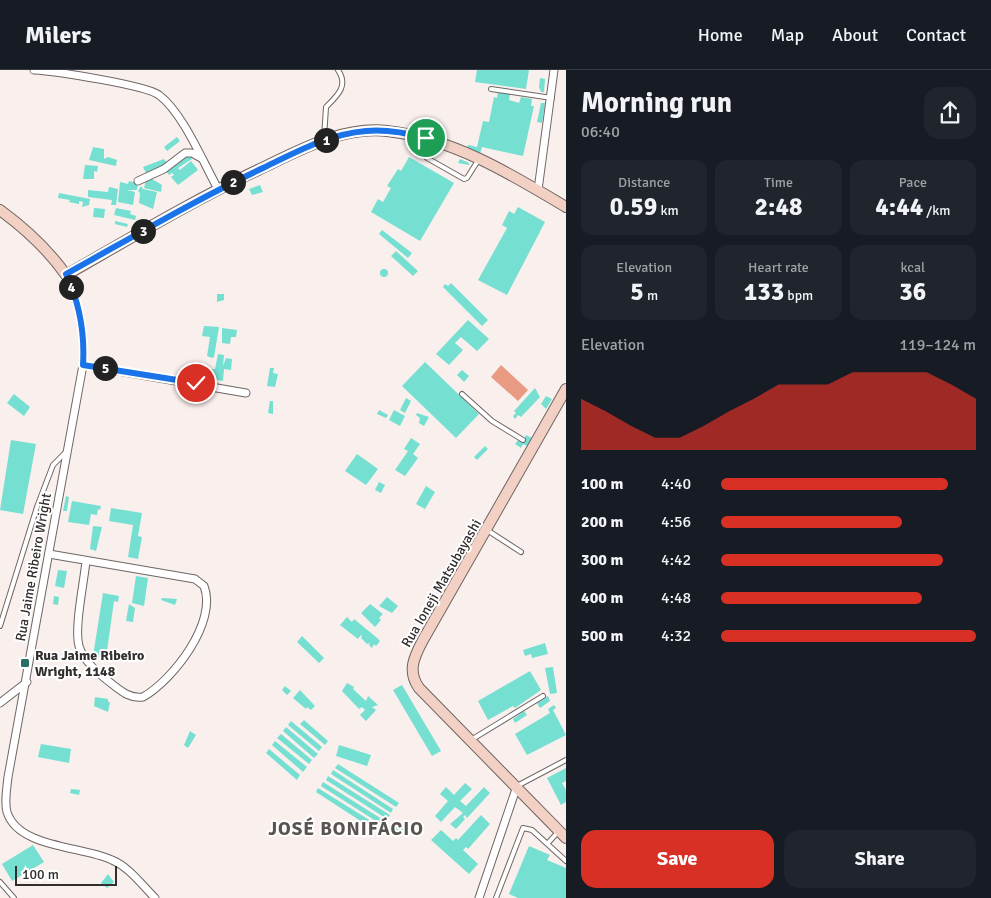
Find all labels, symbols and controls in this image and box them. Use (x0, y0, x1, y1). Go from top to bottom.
text: Milers (25, 20, 92, 50)
text: Home (698, 24, 743, 46)
text: Map (771, 24, 804, 46)
text: About (832, 24, 878, 46)
text: Contact (906, 24, 966, 46)
text: Morning run (581, 86, 732, 120)
button: share (924, 87, 976, 139)
pin (405, 117, 447, 159)
text: 06:40 (581, 122, 620, 142)
icon: arrive (412, 124, 440, 152)
pin: 1 (314, 128, 338, 152)
text: 1 (323, 132, 330, 149)
pin: 2 (220, 170, 246, 194)
text: 2 (230, 174, 237, 191)
text: Distance (618, 174, 670, 191)
text: Time (764, 174, 793, 191)
text: Pace (899, 174, 927, 191)
text: 0.59 (610, 191, 657, 222)
text: 2:48 (755, 191, 802, 222)
text: 4:44 (875, 191, 923, 222)
text: km (657, 202, 679, 219)
text: /km (923, 202, 950, 219)
pin: 3 (130, 218, 156, 244)
text: 3 (140, 223, 147, 240)
text: Elevation (616, 259, 672, 276)
text: Heart rate (748, 259, 809, 276)
text: kcal (901, 259, 925, 276)
pin: 4 (58, 274, 84, 300)
text: 5 (630, 276, 644, 307)
text: 133 (744, 276, 784, 307)
text: 36 (899, 276, 926, 307)
text: 4 (68, 279, 75, 296)
text: m (644, 287, 658, 304)
text: bpm (784, 287, 813, 304)
text: Elevation (581, 335, 645, 355)
text: 119–124 m (899, 335, 976, 355)
pin: 5 (92, 356, 118, 380)
text: 5 (102, 360, 109, 377)
pin (175, 362, 217, 404)
icon: check (182, 369, 210, 397)
text: 100 m (581, 474, 623, 494)
text: 4:40 (661, 474, 691, 494)
street label: Rua Jaime Ribeiro Wright (12, 491, 55, 643)
text: 200 m (581, 512, 623, 532)
text: 4:56 (661, 512, 691, 532)
street label: Rua Ioneji Matsubayashi (398, 516, 485, 650)
text: 300 m (581, 550, 623, 570)
text: 4:42 (661, 550, 691, 570)
text: 400 m (581, 588, 623, 608)
text: 4:48 (661, 588, 691, 608)
text: 500 m (581, 626, 623, 646)
text: 4:32 (661, 626, 691, 646)
place label: Rua Jaime Ribeiro Wright, 1148 (35, 647, 144, 680)
marker: Rua Jaime Ribeiro Wright, 1148 (19, 657, 31, 669)
district label: JOSÉ BONIFÁCIO (268, 817, 424, 841)
button: Save (581, 830, 774, 888)
button: Share (784, 830, 976, 888)
scale bar (15, 863, 118, 886)
text: 100 m (22, 866, 59, 883)

